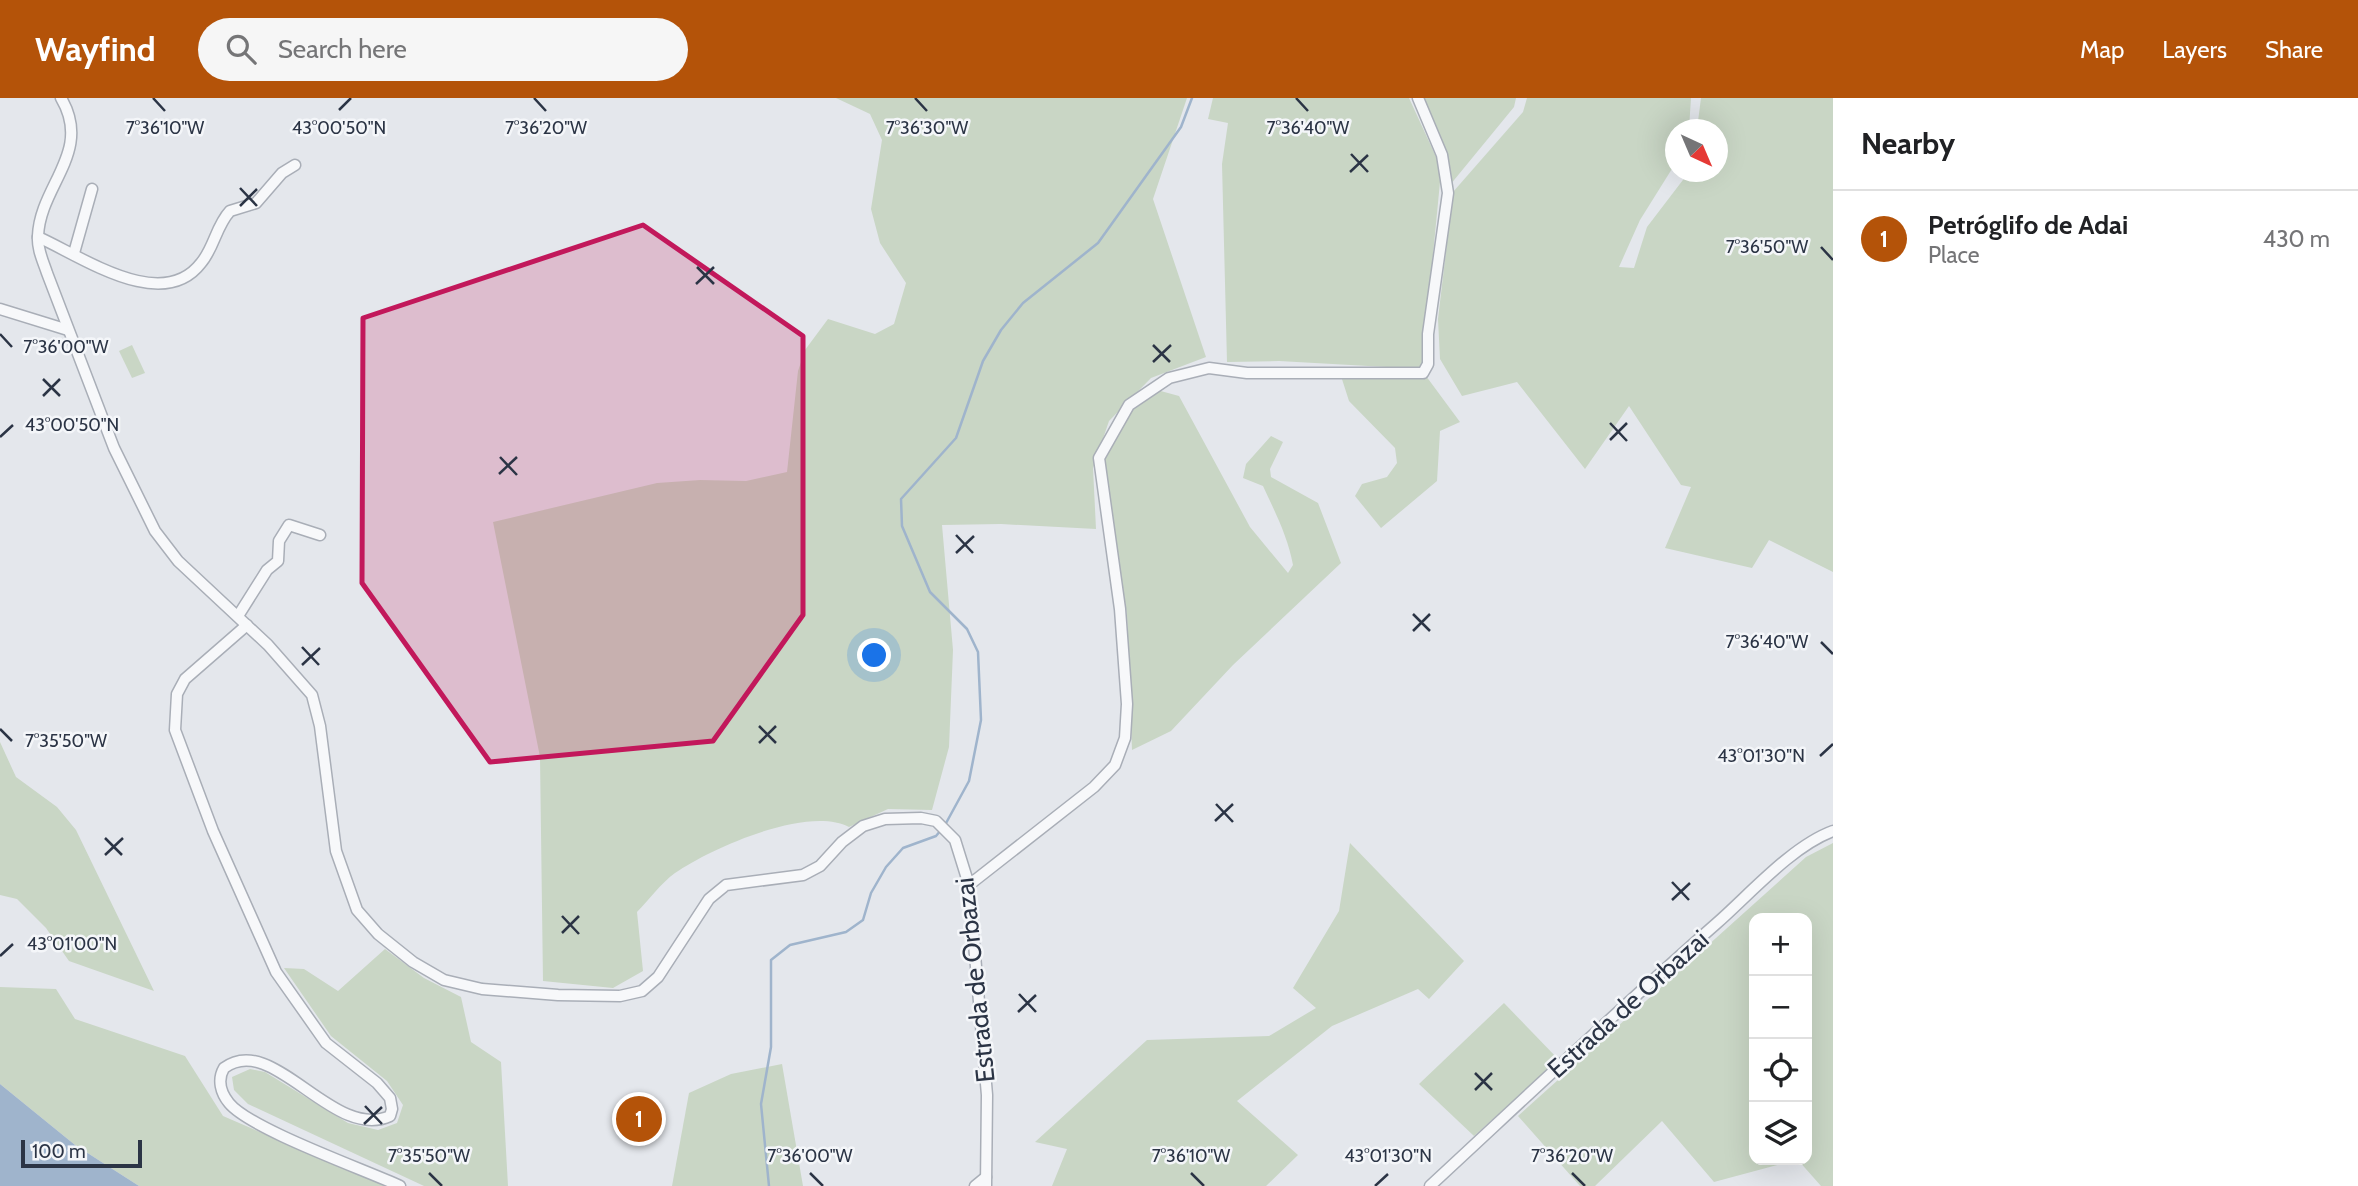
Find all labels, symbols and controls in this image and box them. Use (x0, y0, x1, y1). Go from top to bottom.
search box (198, 18, 688, 81)
text: Wayfind (35, 29, 156, 69)
icon: search (222, 30, 260, 68)
text: Search here (278, 33, 407, 65)
text: Map (2080, 35, 2124, 64)
text: Layers (2162, 35, 2227, 64)
text: Share (2265, 35, 2323, 64)
text: 7°36'10"W (126, 117, 204, 139)
text: 43°00'50"N (292, 117, 386, 139)
text: 7°36'20"W (505, 117, 587, 139)
text: 7°36'30"W (886, 117, 968, 139)
text: 7°36'40"W (1267, 117, 1349, 139)
north arrow (1665, 119, 1728, 182)
text: Nearby (1861, 125, 1955, 162)
text: Petróglifo de Adai (1928, 209, 2128, 241)
text: 1 (1880, 225, 1888, 253)
text: 430 m (2263, 225, 2330, 253)
text: 7°36'50"W (1726, 236, 1808, 258)
text: Place (1928, 241, 1980, 269)
text: 7°36'00"W (23, 336, 109, 358)
text: 43°00'50"N (25, 414, 119, 436)
text: 7°36'40"W (1726, 631, 1808, 653)
your location (857, 638, 891, 672)
text: 7°35'50"W (25, 730, 107, 752)
text: 43°01'30"N (1717, 745, 1805, 767)
street label: Estrada de Orbazai (948, 876, 1002, 1084)
map controls (1749, 913, 1812, 1165)
button: + (1749, 913, 1812, 976)
street label: Estrada de Orbazai (1541, 923, 1715, 1085)
text: 43°01'00"N (27, 933, 117, 955)
button: − (1749, 976, 1812, 1039)
button: locate (1749, 1039, 1812, 1102)
pin: 1 (616, 1093, 662, 1145)
button: layers (1749, 1102, 1812, 1165)
scale bar (21, 1137, 142, 1169)
text: 100 m (32, 1140, 86, 1163)
text: 7°35'50"W (388, 1145, 470, 1167)
text: 7°36'00"W (767, 1145, 853, 1167)
text: 7°36'10"W (1152, 1145, 1230, 1167)
text: 43°01'30"N (1344, 1145, 1432, 1167)
text: 7°36'20"W (1531, 1145, 1613, 1167)

